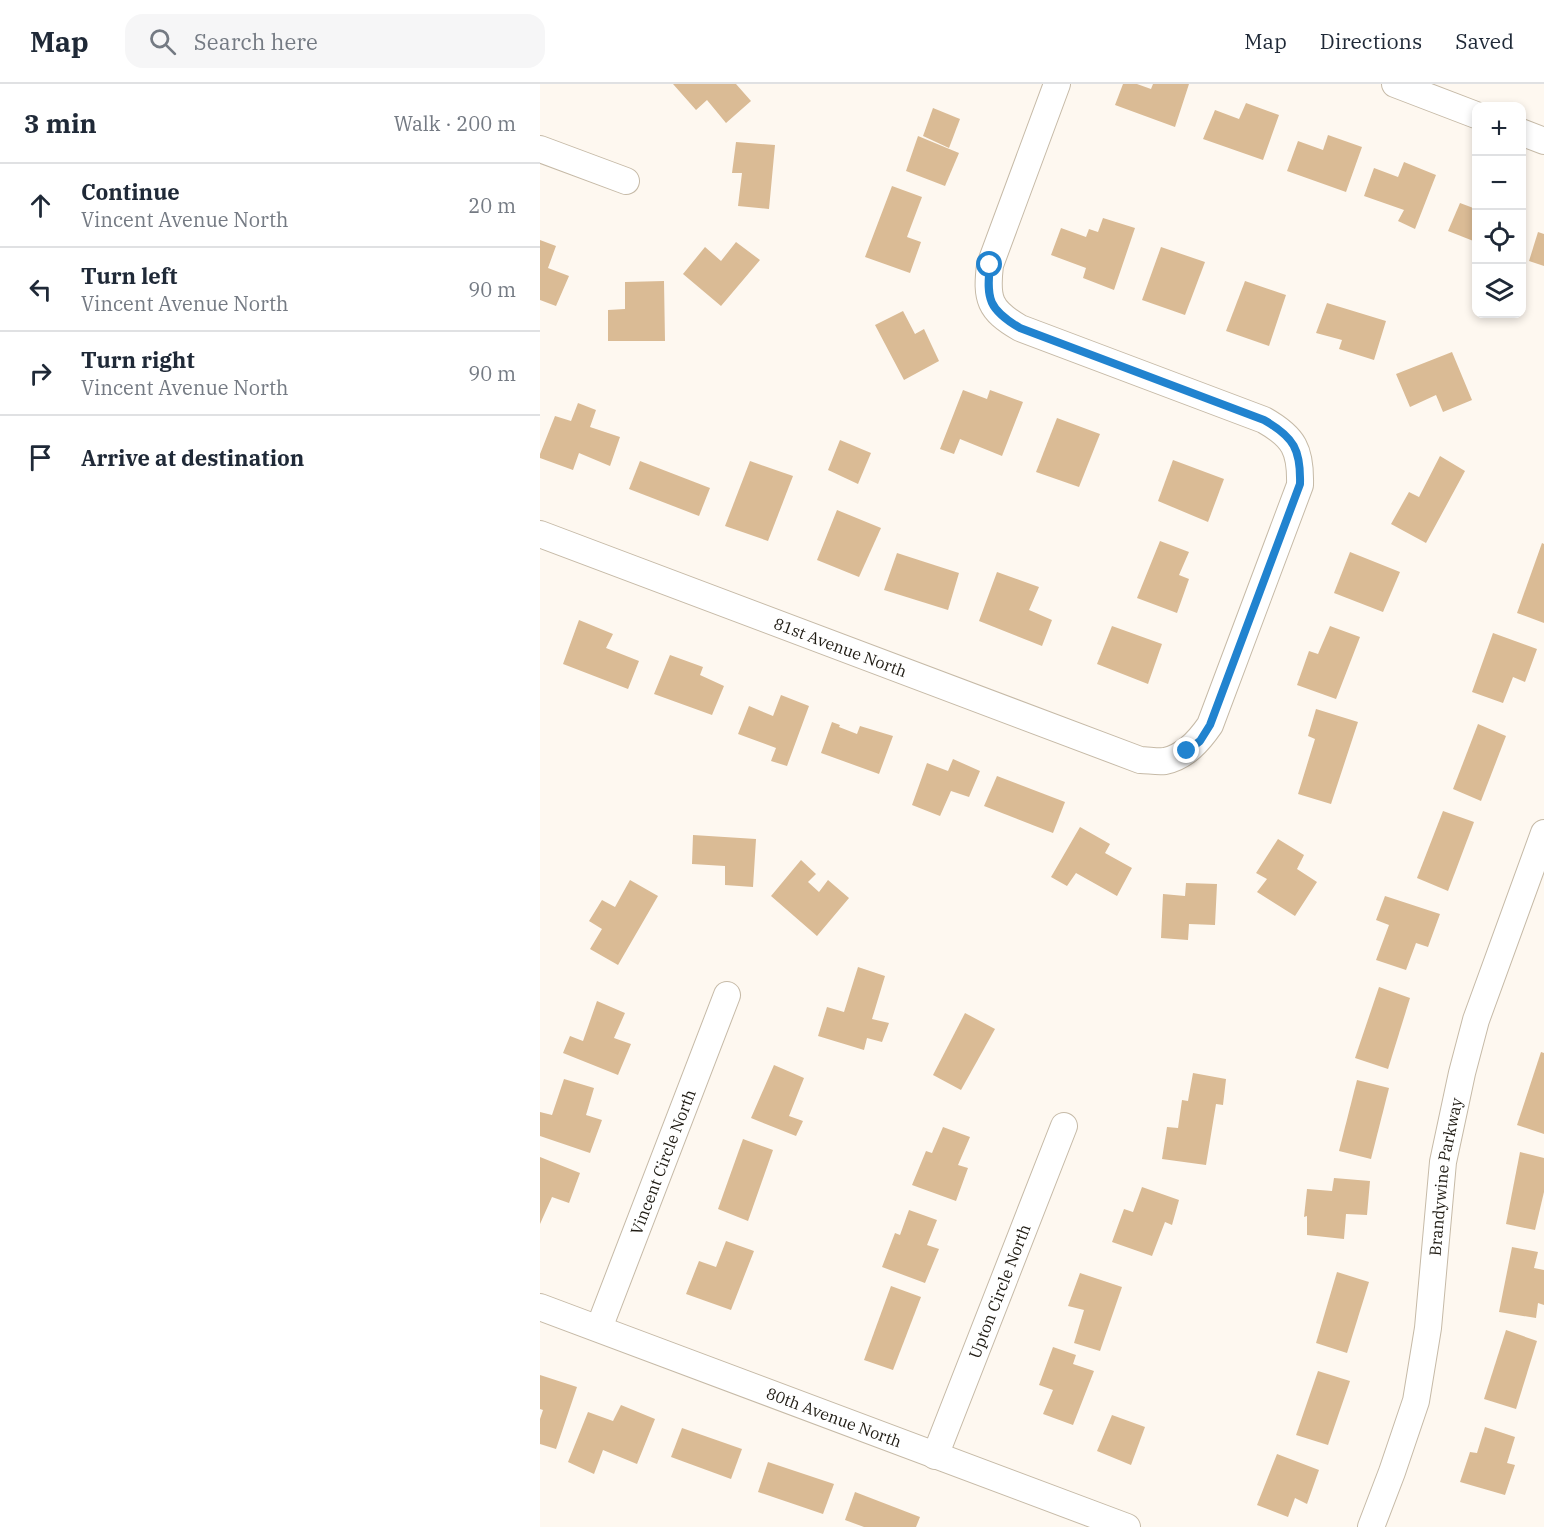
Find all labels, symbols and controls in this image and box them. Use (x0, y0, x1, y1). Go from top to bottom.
search box (125, 14, 545, 68)
text: Map (30, 23, 89, 60)
icon: search (146, 25, 179, 58)
text: Search here (194, 27, 318, 56)
text: Map (1244, 27, 1287, 55)
text: Directions (1320, 27, 1422, 55)
text: Saved (1455, 27, 1514, 55)
map controls (1472, 102, 1526, 318)
button: + (1472, 102, 1526, 156)
text: 3 min (24, 106, 97, 140)
text: Walk · 200 m (394, 110, 516, 137)
button: − (1472, 156, 1526, 210)
text: Continue (81, 177, 180, 206)
icon: ahead (24, 189, 57, 222)
text: 20 m (468, 192, 516, 219)
text: Vincent Avenue North (81, 206, 289, 233)
button: locate (1472, 210, 1526, 264)
route start (976, 251, 1002, 277)
text: Turn left (81, 261, 177, 290)
button: layers (1472, 264, 1526, 318)
icon: left (24, 273, 57, 306)
text: 90 m (468, 276, 516, 303)
text: Vincent Avenue North (81, 290, 289, 317)
text: Turn right (81, 345, 195, 374)
icon: right (24, 357, 57, 390)
text: 90 m (468, 360, 516, 387)
text: Vincent Avenue North (81, 374, 289, 401)
icon: arrive (24, 441, 57, 474)
text: Arrive at destination (81, 443, 304, 472)
street label: 81st Avenue North (771, 613, 910, 681)
route end (1173, 737, 1199, 763)
street label: Vincent Circle North (626, 1086, 700, 1237)
street label: Brandywine Parkway (1425, 1095, 1467, 1257)
street label: Upton Circle North (964, 1221, 1035, 1361)
street label: 80th Avenue North (764, 1383, 904, 1452)

